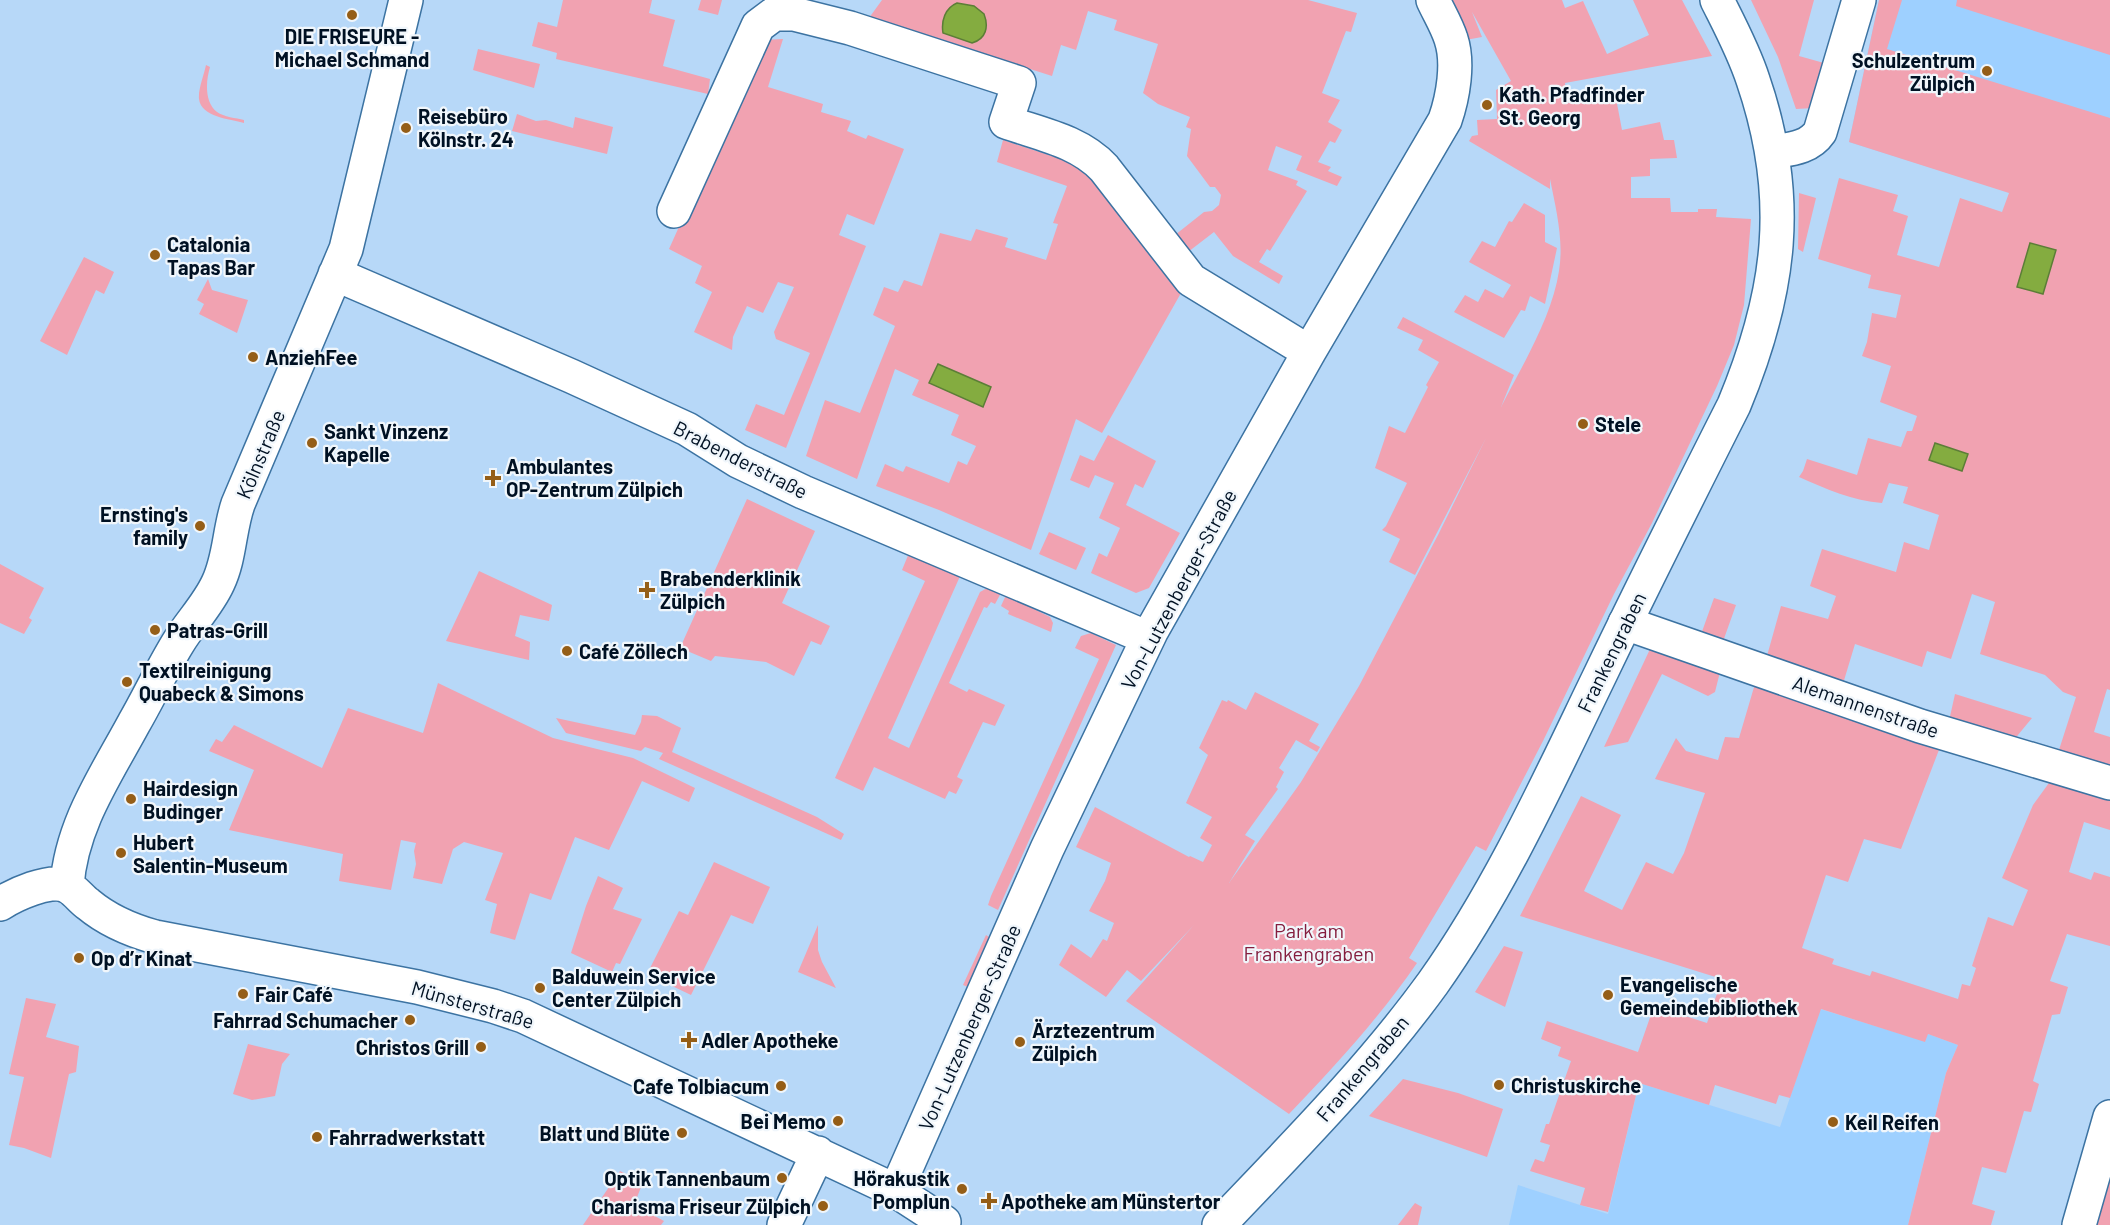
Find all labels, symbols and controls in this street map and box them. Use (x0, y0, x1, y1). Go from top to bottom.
marker: DIE FRISEURE - Michael Schmand (345, 8, 359, 22)
place label: DIE FRISEURE - Michael Schmand (275, 24, 429, 71)
place label: Schulzentrum Zülpich (1852, 48, 1975, 95)
marker: Schulzentrum Zülpich (1980, 64, 1994, 78)
place label: Kath. Pfadfinder St. Georg (1499, 82, 1645, 129)
marker: Kath. Pfadfinder St. Georg (1480, 98, 1494, 112)
place label: Reisebüro Kölnstr. 24 (418, 104, 514, 151)
marker: Reisebüro Kölnstr. 24 (399, 121, 413, 135)
place label: Catalonia Tapas Bar (167, 232, 255, 279)
marker: Catalonia Tapas Bar (148, 248, 162, 262)
place label: AnziehFee (265, 345, 357, 369)
marker: AnziehFee (246, 350, 260, 364)
street label: Kölnstraße (231, 406, 289, 502)
place label: Stele (1595, 412, 1641, 436)
street label: Brabenderstraße (670, 415, 812, 503)
marker: Stele (1576, 417, 1590, 431)
place label: Sankt Vinzenz Kapelle (324, 419, 448, 466)
marker: Sankt Vinzenz Kapelle (305, 436, 319, 450)
place label: Ambulantes OP-Zentrum Zülpich (506, 454, 683, 501)
marker: Ambulantes OP-Zentrum Zülpich (484, 469, 502, 487)
street label: Von-Lutzenberger-Straße (1115, 485, 1241, 693)
place label: Ernsting's family (100, 502, 188, 549)
marker: Ernsting's family (193, 519, 207, 533)
place label: Brabenderklinik Zülpich (660, 566, 801, 613)
marker: Brabenderklinik Zülpich (638, 581, 656, 599)
street label: Frankengraben (1572, 588, 1650, 716)
place label: Patras-Grill (167, 618, 268, 642)
marker: Patras-Grill (148, 623, 162, 637)
place label: Café Zöllech (579, 639, 688, 663)
marker: Café Zöllech (560, 644, 574, 658)
place label: Textilreinigung Quabeck & Simons (139, 658, 304, 705)
street label: Alemannenstraße (1790, 670, 1942, 742)
marker: Textilreinigung Quabeck & Simons (120, 675, 134, 689)
place label: Hairdesign Budinger (143, 776, 238, 823)
marker: Hairdesign Budinger (124, 792, 138, 806)
place label: Hubert Salentin-Museum (133, 830, 288, 877)
marker: Hubert Salentin-Museum (114, 846, 128, 860)
park label: Park am Frankengraben (1244, 918, 1374, 965)
street label: Von-Lutzenberger-Straße (913, 920, 1025, 1134)
place label: Op d’r Kinat (91, 946, 192, 970)
marker: Op d’r Kinat (72, 951, 86, 965)
place label: Balduwein Service Center Zülpich (552, 964, 716, 1011)
place label: Evangelische Gemeindebibliothek (1620, 972, 1798, 1019)
street label: Münsterstraße (409, 975, 537, 1033)
marker: Balduwein Service Center Zülpich (533, 981, 547, 995)
place label: Fair Café (255, 982, 333, 1006)
marker: Fair Café (236, 987, 250, 1001)
marker: Evangelische Gemeindebibliothek (1601, 988, 1615, 1002)
place label: Fahrrad Schumacher (213, 1008, 398, 1032)
street label: Frankengraben (1311, 1010, 1413, 1126)
marker: Fahrrad Schumacher (403, 1013, 417, 1027)
place label: Ärztezentrum Zülpich (1032, 1018, 1155, 1065)
place label: Adler Apotheke (701, 1028, 839, 1052)
marker: Adler Apotheke (682, 1033, 696, 1047)
place label: Christos Grill (356, 1035, 469, 1059)
marker: Ärztezentrum Zülpich (1013, 1035, 1027, 1049)
marker: Christos Grill (474, 1040, 488, 1054)
place label: Christuskirche (1511, 1073, 1641, 1097)
place label: Cafe Tolbiacum (633, 1074, 769, 1098)
marker: Christuskirche (1492, 1078, 1506, 1092)
marker: Cafe Tolbiacum (774, 1079, 788, 1093)
place label: Bei Memo (741, 1109, 826, 1133)
place label: Keil Reifen (1845, 1110, 1939, 1134)
marker: Bei Memo (831, 1114, 845, 1128)
marker: Keil Reifen (1826, 1115, 1840, 1129)
place label: Blatt und Blüte (539, 1121, 670, 1145)
place label: Fahrradwerkstatt (329, 1125, 485, 1149)
marker: Blatt und Blüte (675, 1126, 689, 1140)
marker: Fahrradwerkstatt (310, 1130, 324, 1144)
place label: Optik Tannenbaum (604, 1166, 770, 1190)
place label: Hörakustik Pomplun (853, 1166, 950, 1213)
marker: Optik Tannenbaum (775, 1171, 789, 1185)
marker: Hörakustik Pomplun (955, 1182, 969, 1196)
place label: Apotheke am Münstertor (1001, 1189, 1221, 1213)
place label: Charisma Friseur Zülpich (591, 1194, 811, 1218)
marker: Apotheke am Münstertor (982, 1194, 996, 1208)
marker: Charisma Friseur Zülpich (816, 1199, 830, 1213)

